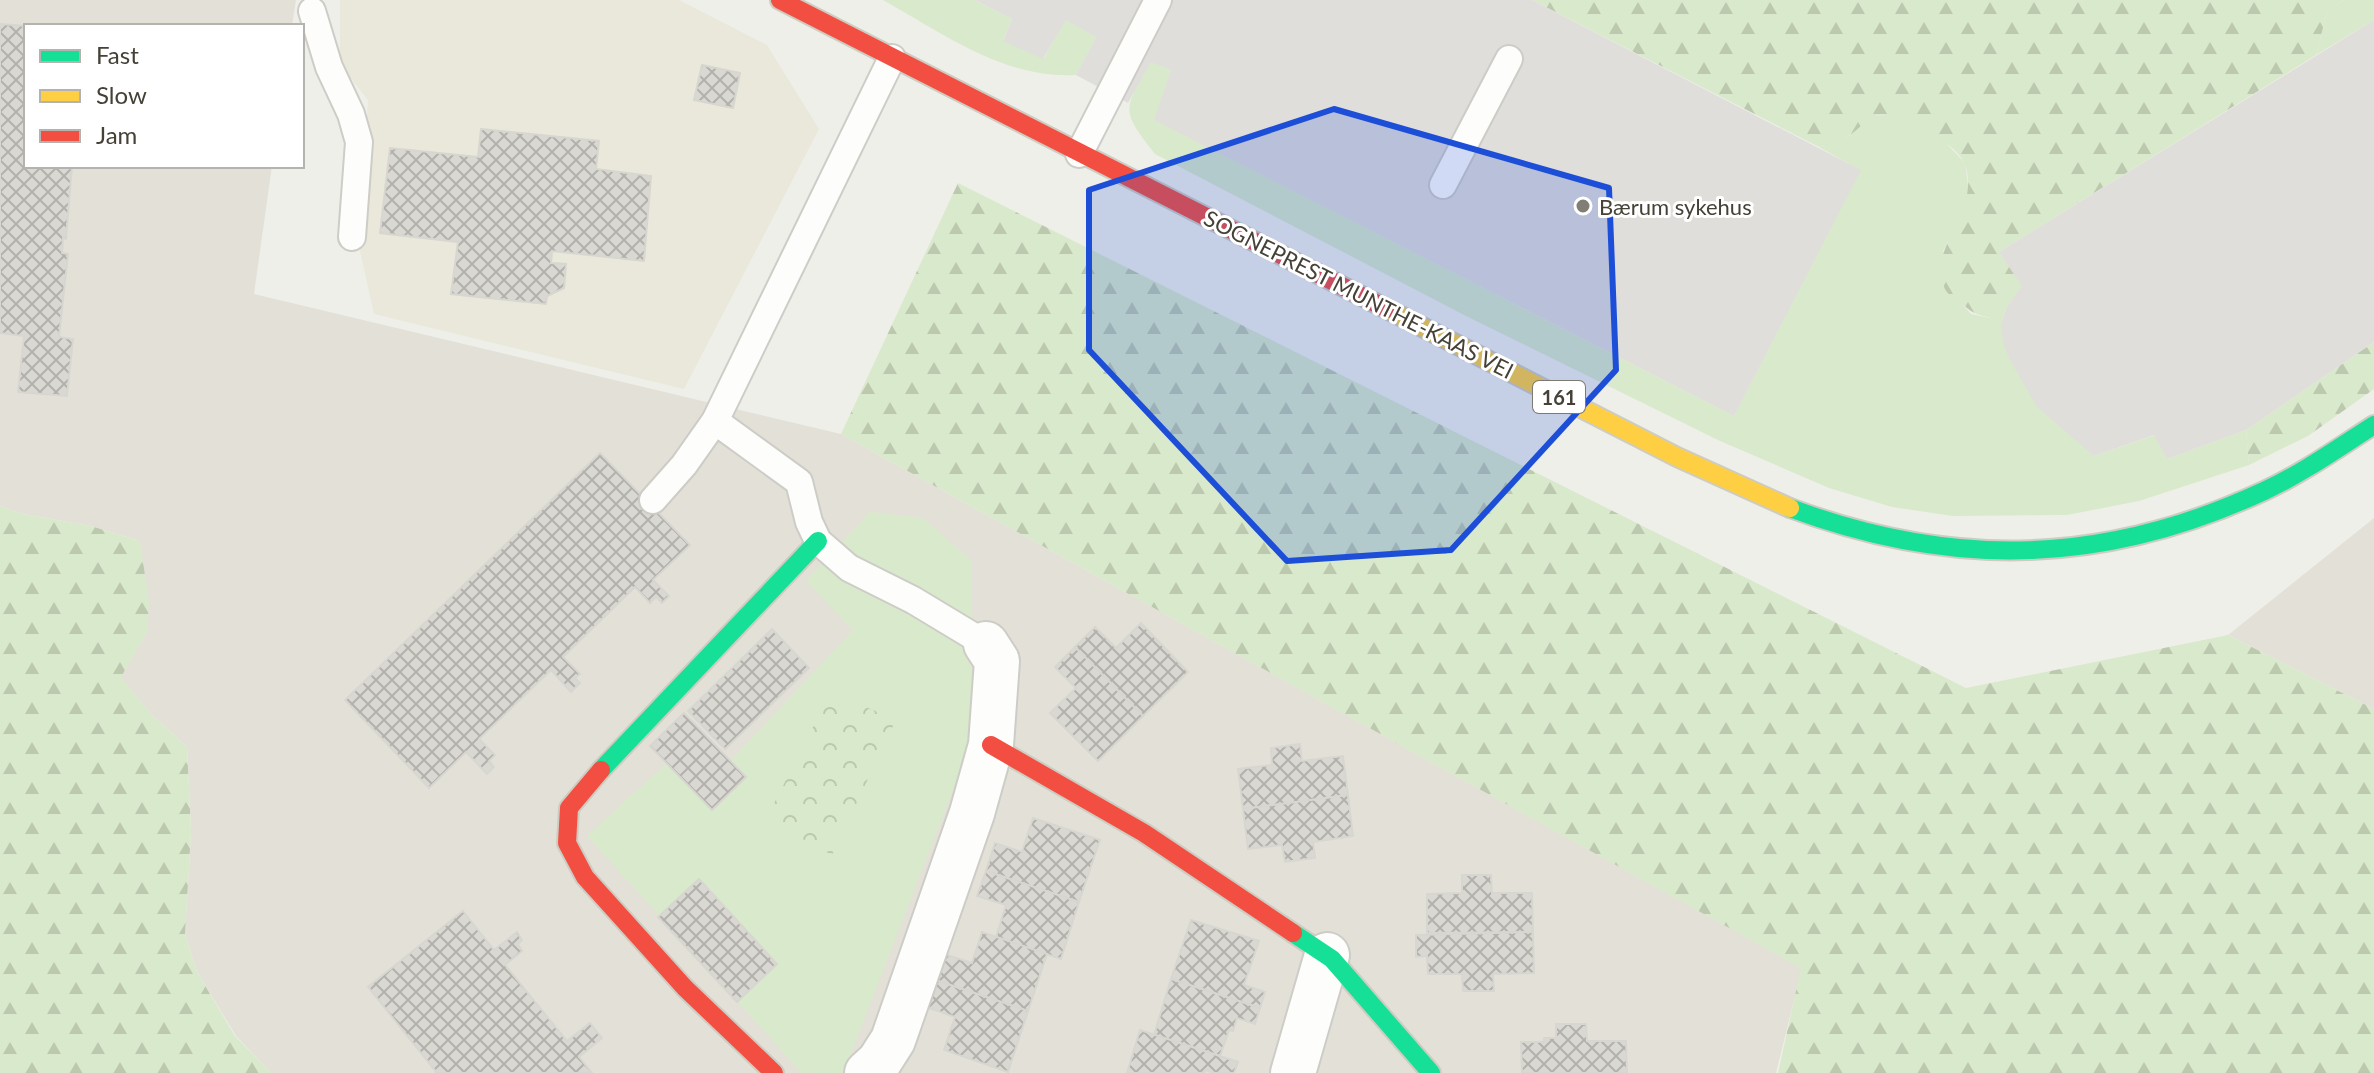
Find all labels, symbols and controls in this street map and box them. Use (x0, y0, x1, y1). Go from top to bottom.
legend (24, 24, 304, 168)
text: Fast (96, 40, 139, 69)
text: Slow (96, 80, 147, 109)
text: Jam (96, 120, 137, 149)
place label: Bærum sykehus (1599, 193, 1752, 220)
marker: Bærum sykehus (1574, 197, 1592, 215)
street label: SOGNEPREST MUNTHE-KAAS VEI (1200, 204, 1518, 384)
road number: 161 (1533, 381, 1585, 413)

